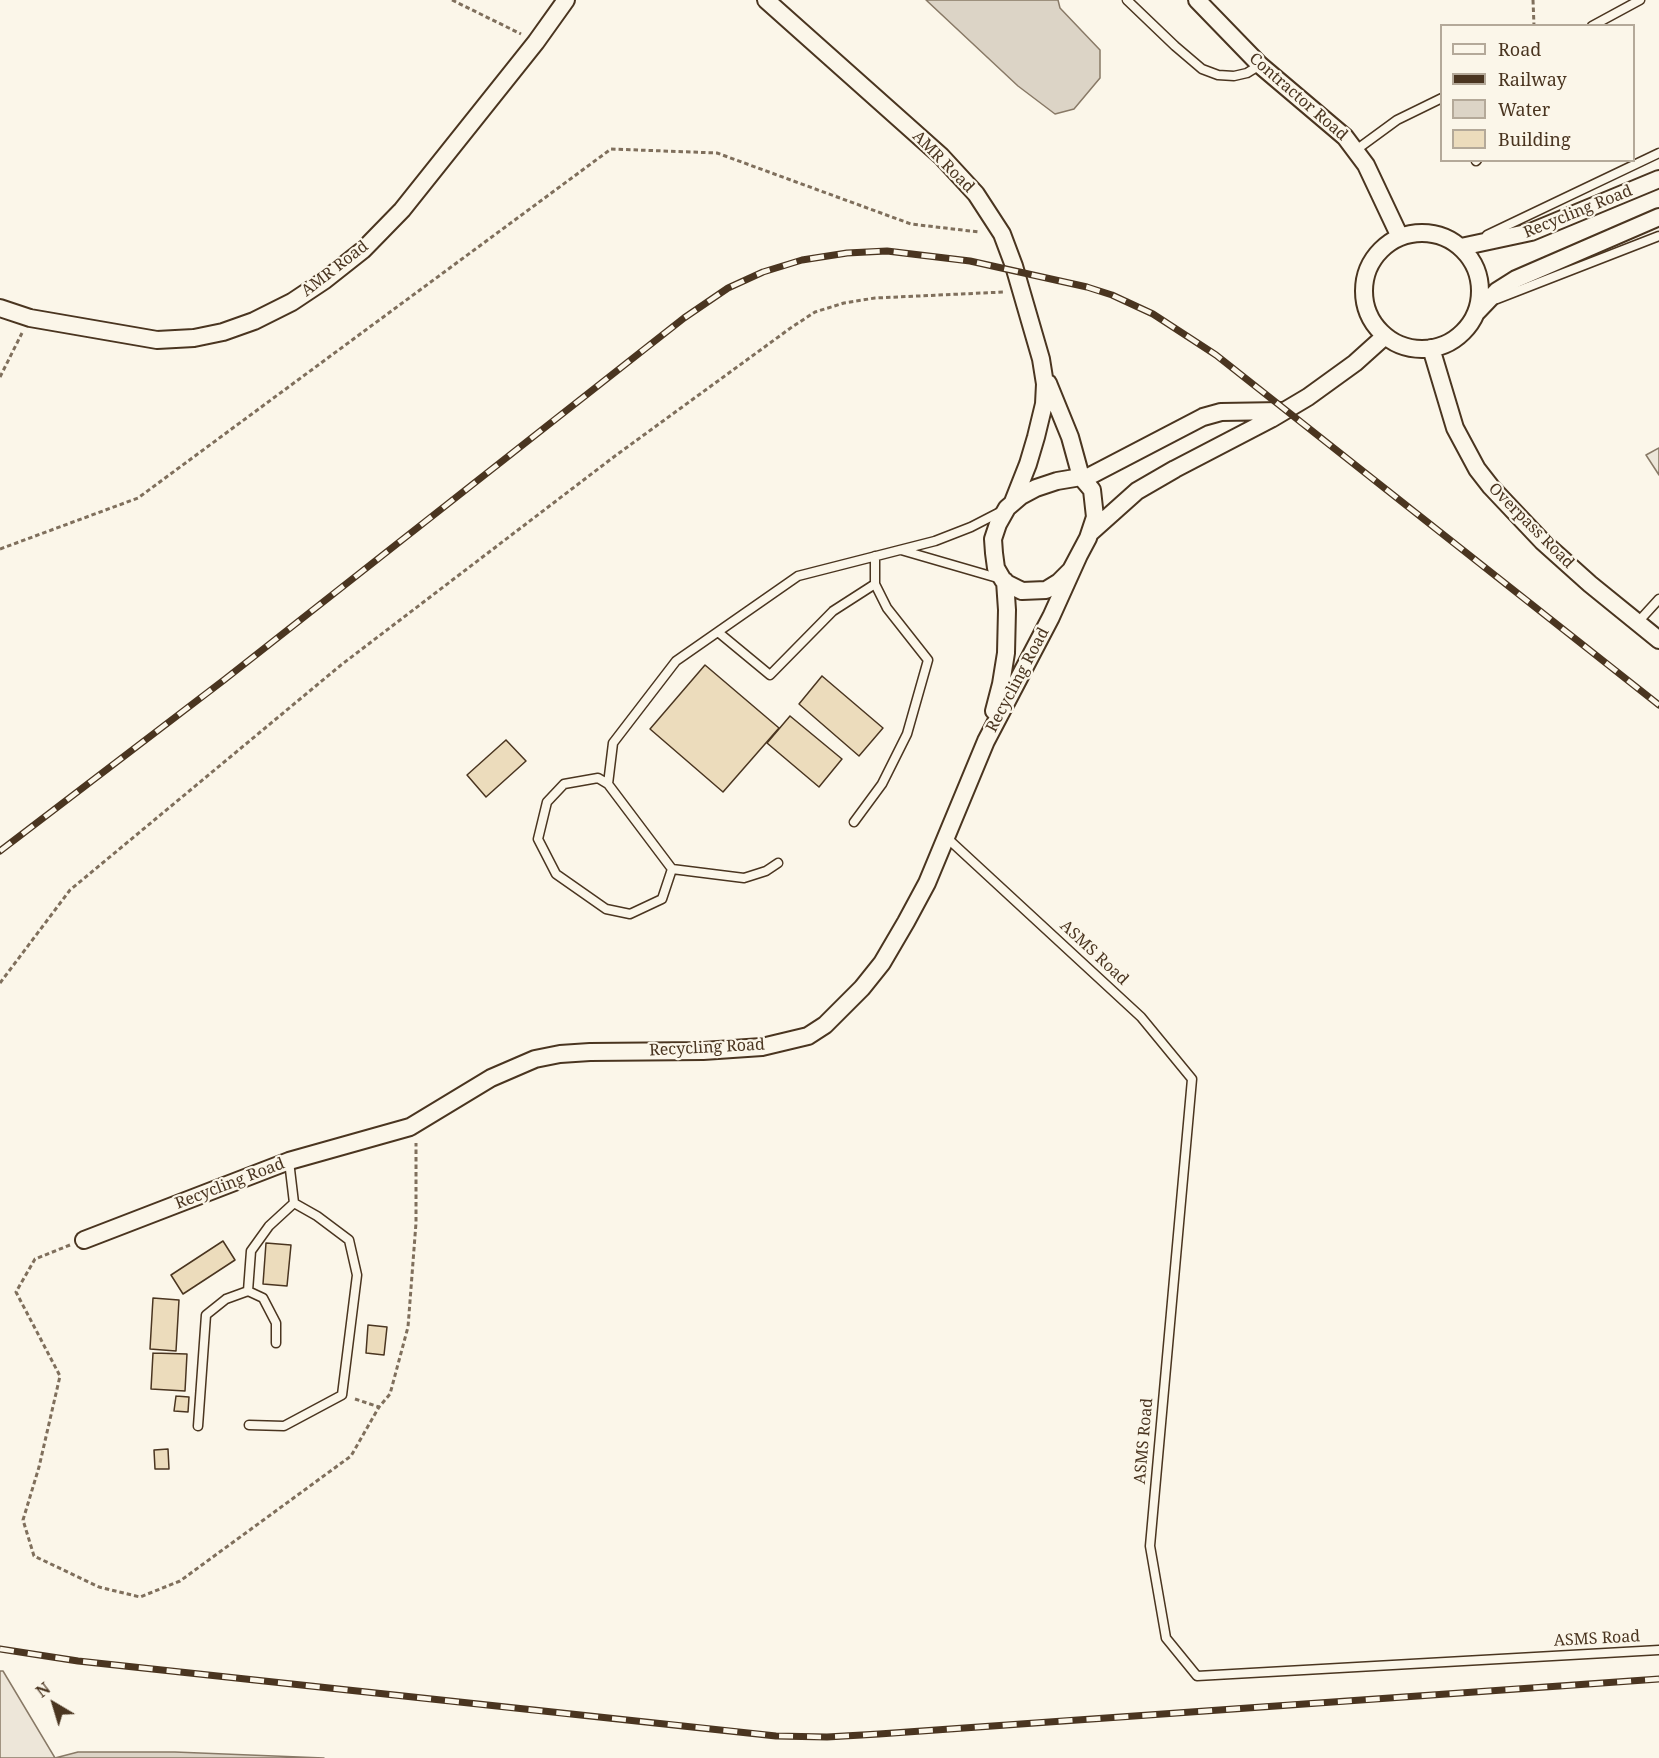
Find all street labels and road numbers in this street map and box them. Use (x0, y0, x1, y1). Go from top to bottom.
street label: Contractor Road (1245, 49, 1351, 145)
street label: AMR Road (908, 127, 978, 197)
street label: Recycling Road (1521, 181, 1635, 243)
street label: AMR Road (298, 237, 372, 301)
street label: Overpass Road (1484, 479, 1578, 573)
street label: Recycling Road (982, 624, 1054, 736)
street label: ASMS Road (1056, 917, 1132, 989)
street label: Recycling Road (649, 1035, 765, 1061)
street label: Recycling Road (173, 1154, 287, 1214)
street label: ASMS Road (1131, 1397, 1157, 1485)
street label: ASMS Road (1553, 1627, 1641, 1651)

